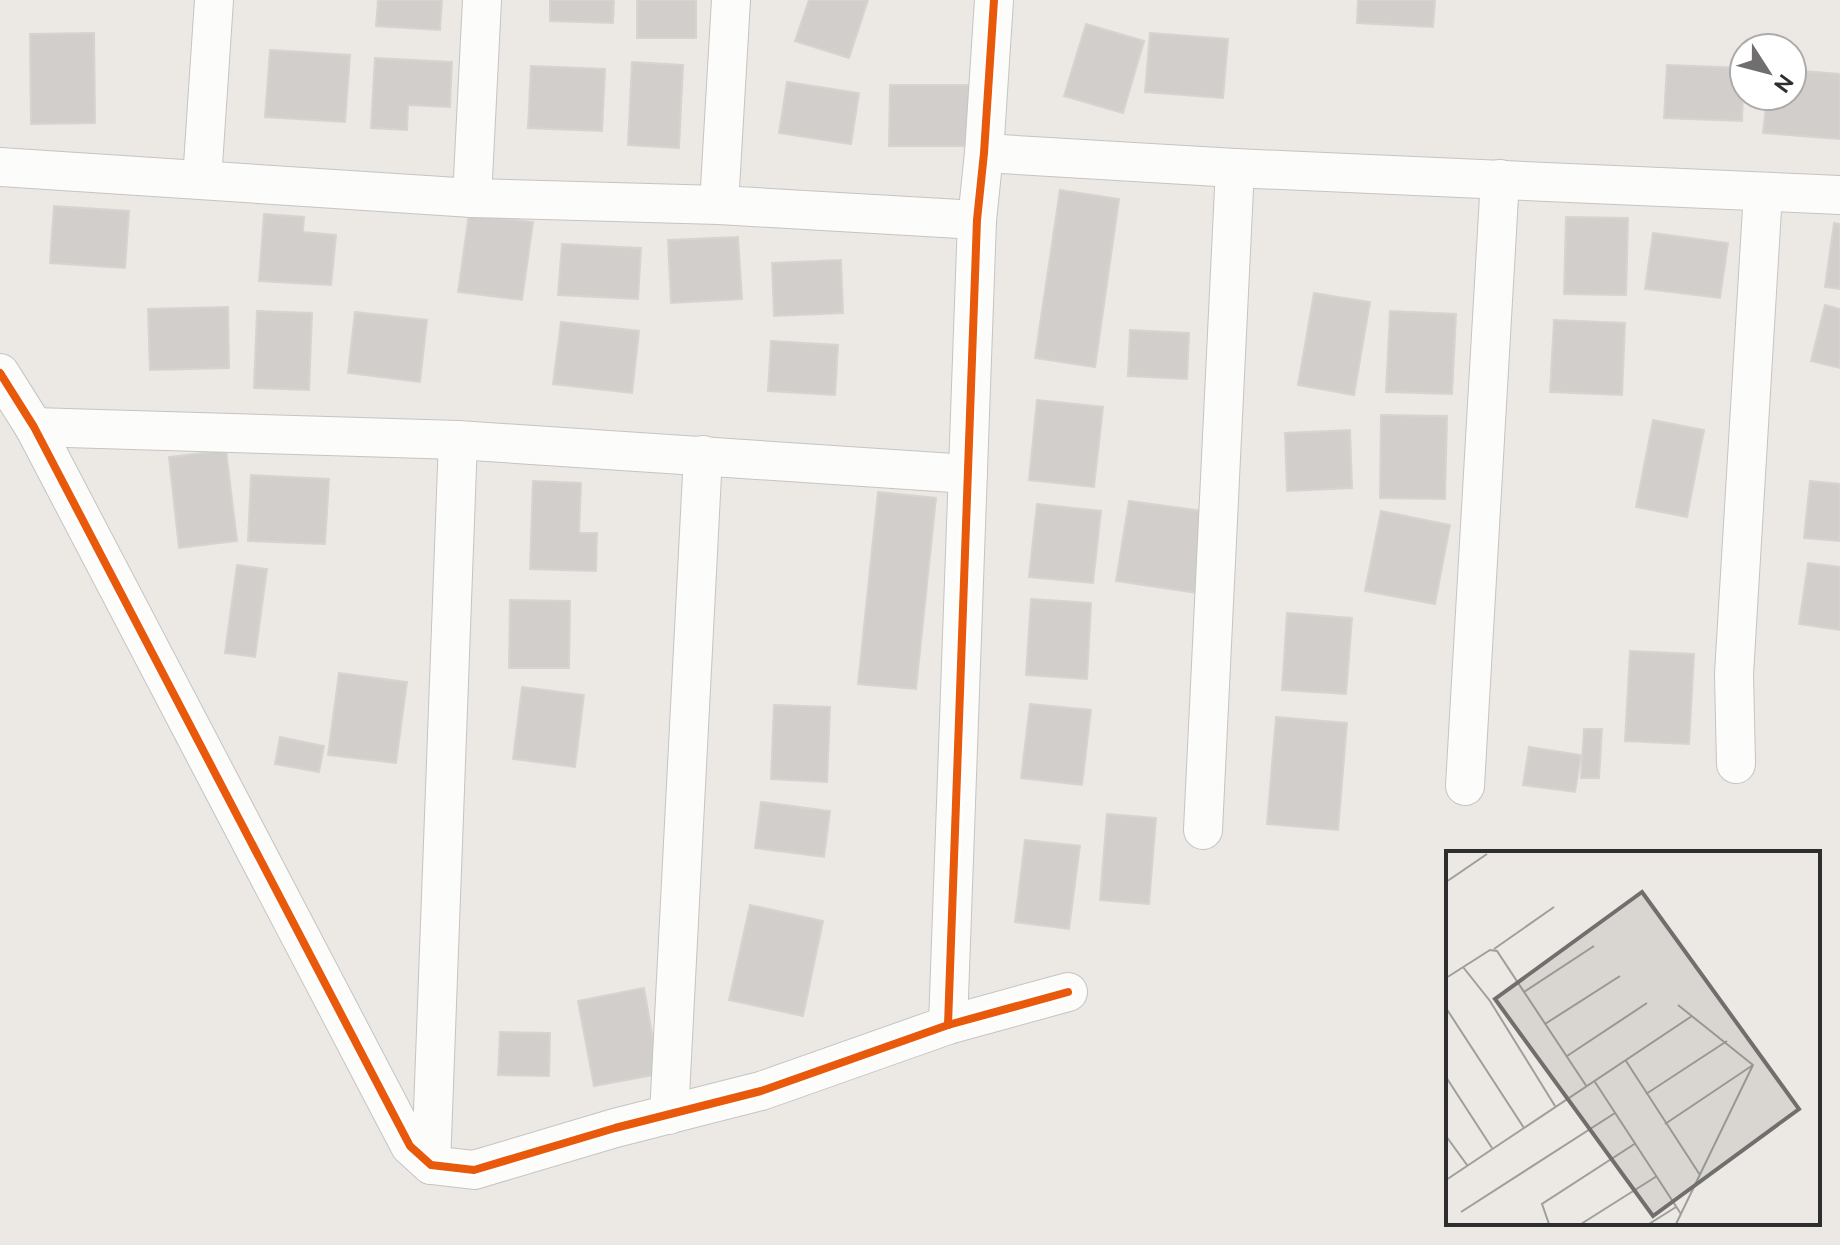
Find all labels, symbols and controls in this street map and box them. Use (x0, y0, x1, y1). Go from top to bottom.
north arrow (1728, 32, 1808, 112)
text: N (1770, 70, 1800, 98)
inset map (1446, 851, 1820, 1225)

